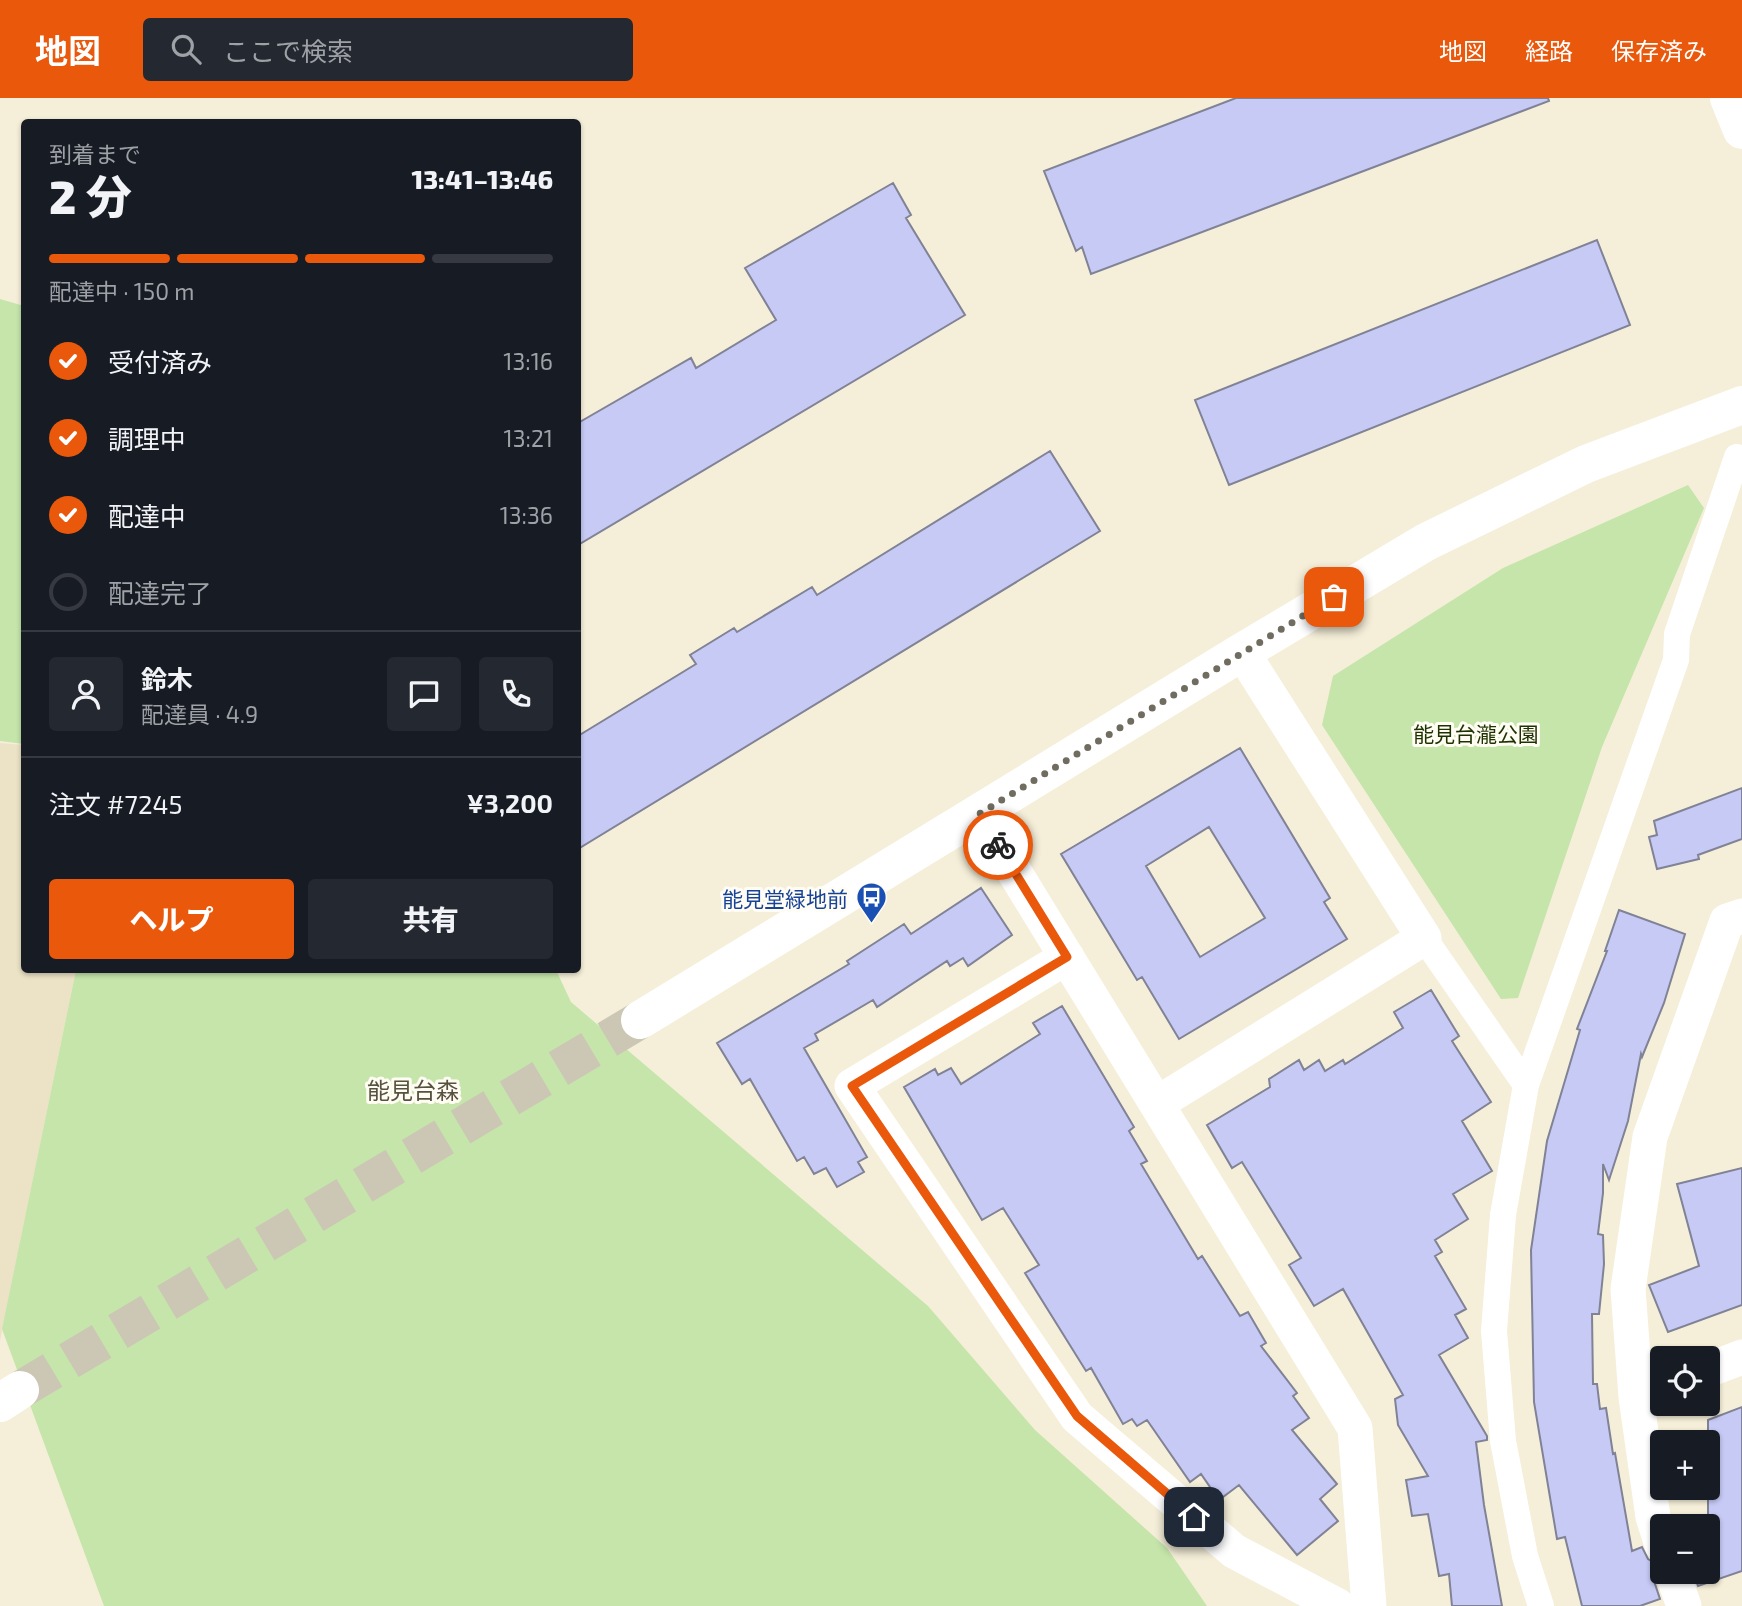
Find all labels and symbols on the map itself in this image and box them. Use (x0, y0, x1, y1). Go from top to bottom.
pin (1304, 567, 1364, 627)
park label: 能見台瀧公園 (1413, 721, 1539, 746)
courier (963, 810, 1033, 880)
bus stop icon: 能見堂緑地前 (854, 881, 888, 925)
place label: 能見堂緑地前 (722, 886, 848, 911)
district label: 能見台森 (367, 1076, 459, 1104)
pin (1164, 1487, 1224, 1547)

